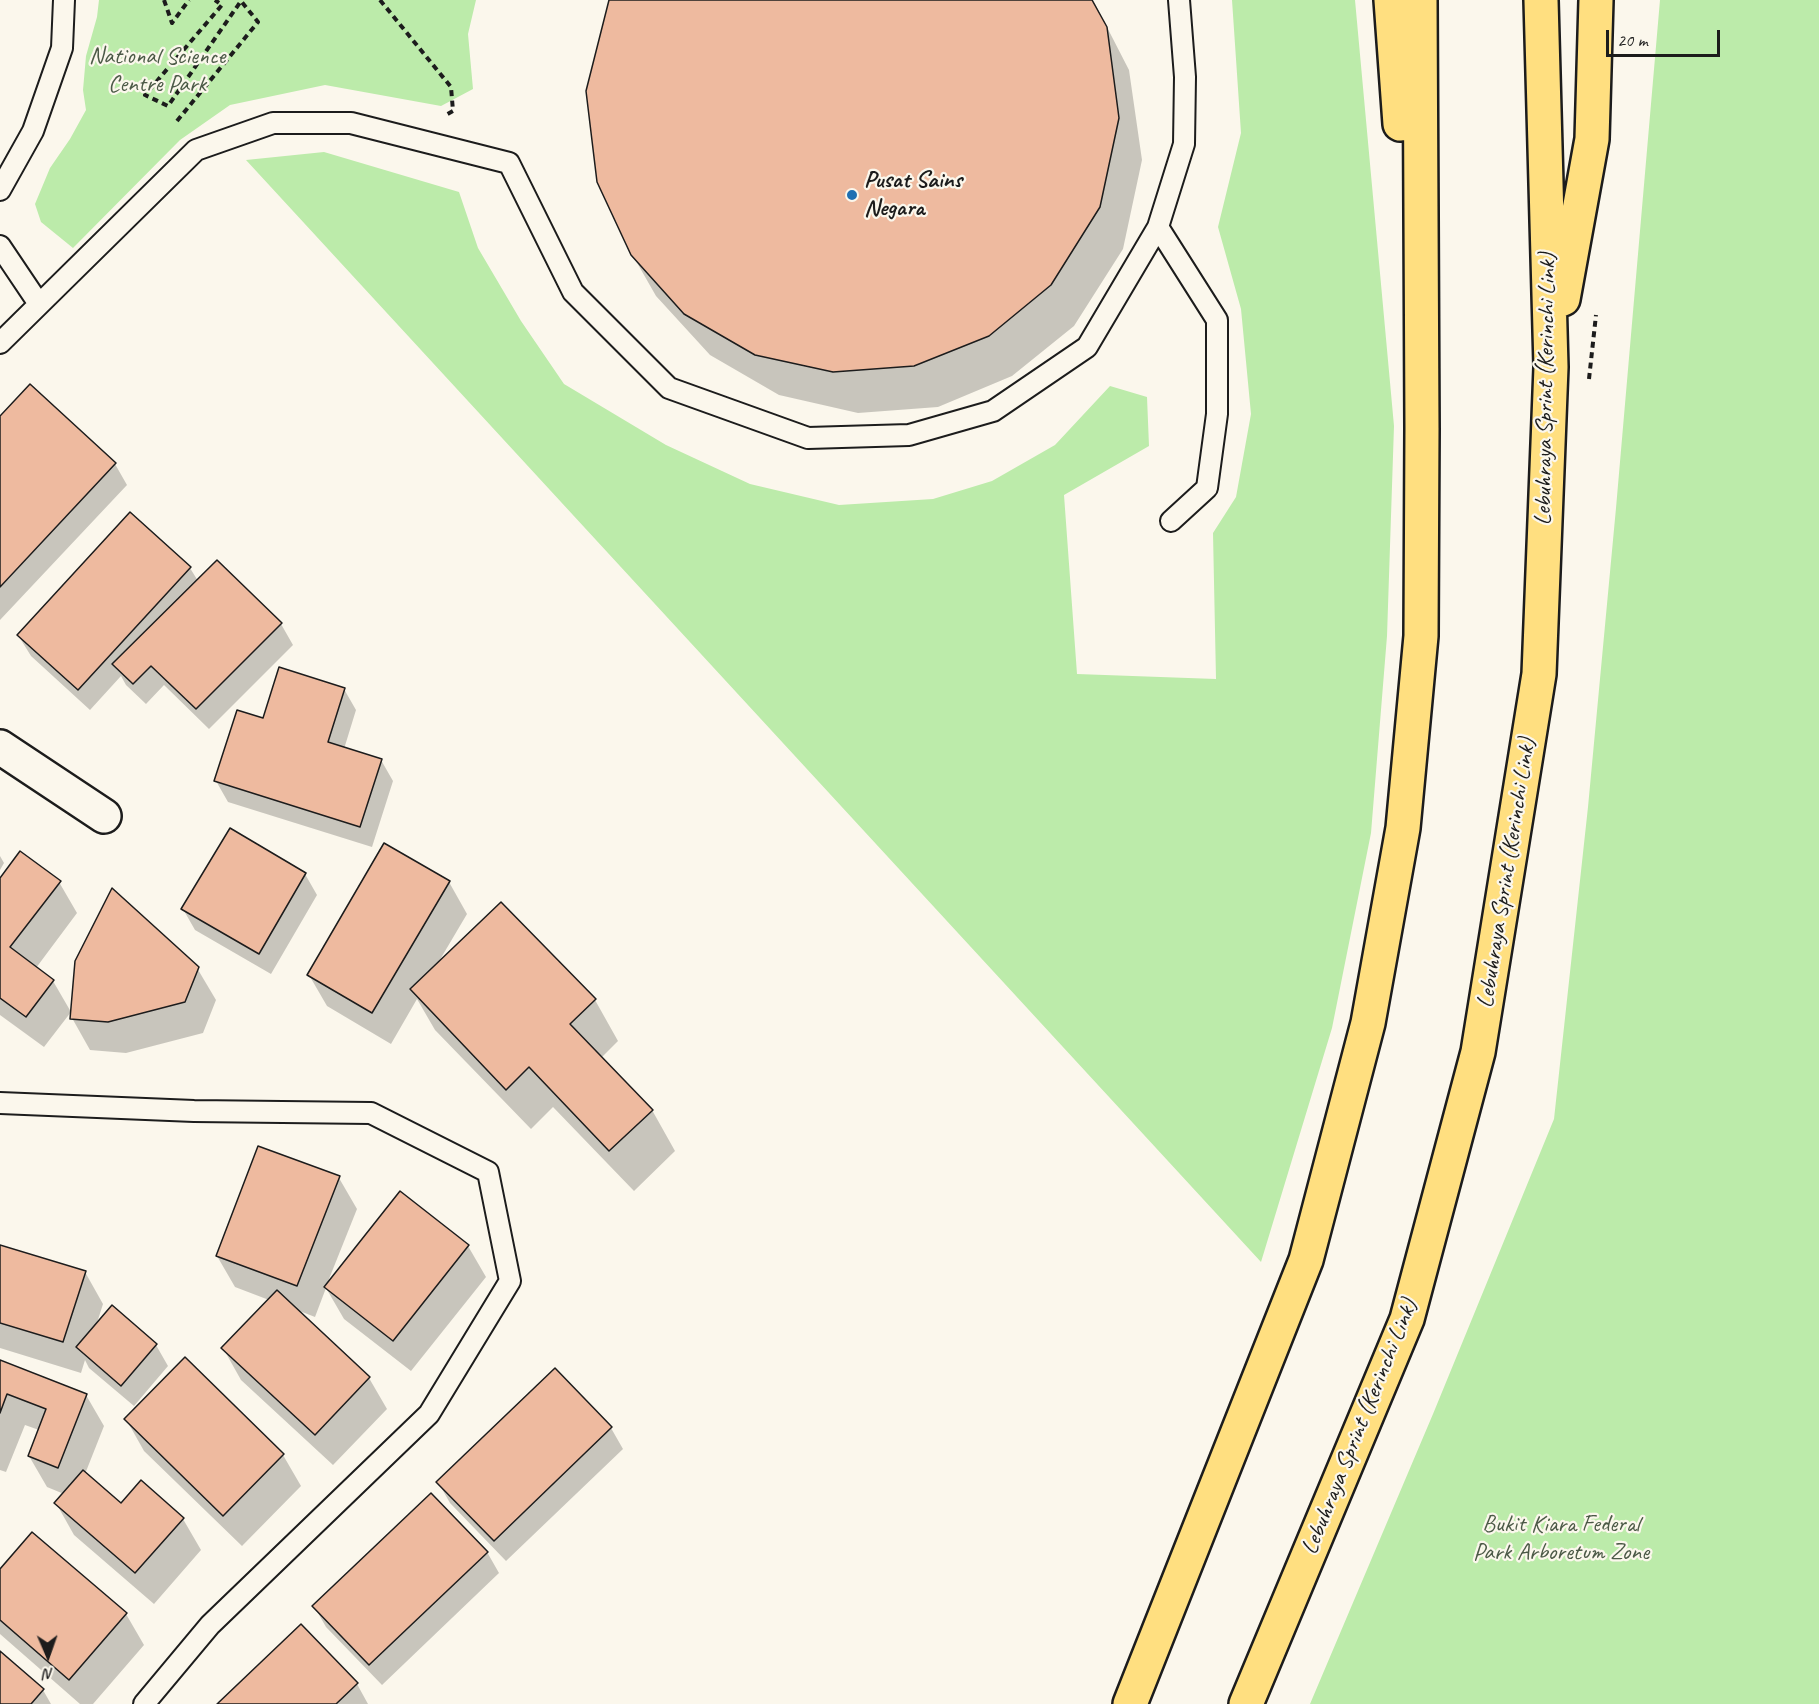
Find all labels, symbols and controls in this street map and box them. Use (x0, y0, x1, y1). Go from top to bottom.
scale bar (1609, 18, 1723, 56)
text: 20 m (1617, 29, 1648, 51)
park label: National Science Centre Park (89, 43, 225, 99)
place label: Pusat Sains Negara (864, 167, 962, 223)
marker: Pusat Sains Negara (845, 188, 859, 202)
street label: Lebuhraya Sprint (Kerinchi Link) (1529, 252, 1563, 526)
street label: Lebuhraya Sprint (Kerinchi Link) (1471, 736, 1543, 1010)
street label: Lebuhraya Sprint (Kerinchi Link) (1296, 1295, 1424, 1559)
park label: Bukit Kiara Federal Park Arboretum Zone (1473, 1511, 1649, 1567)
north arrow (18, 1626, 78, 1686)
text: N (43, 1664, 54, 1684)

